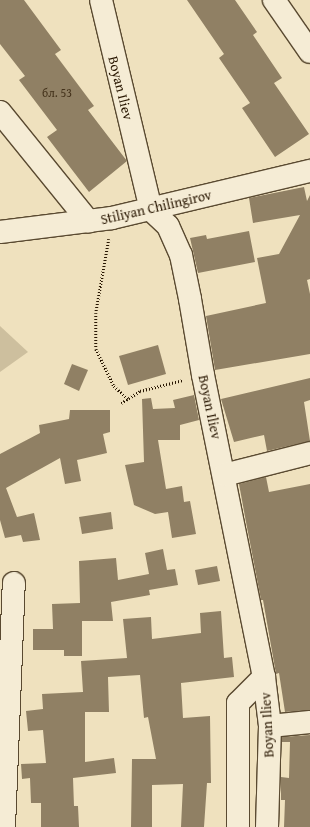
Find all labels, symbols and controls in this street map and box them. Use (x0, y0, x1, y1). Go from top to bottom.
street label: Boyan Iliev (105, 54, 137, 122)
house number: бл. 53 (42, 86, 72, 100)
street label: Stiliyan Chilingirov (99, 186, 213, 228)
street label: Boyan Iliev (195, 373, 225, 441)
street label: Boyan Iliev (257, 692, 277, 758)

